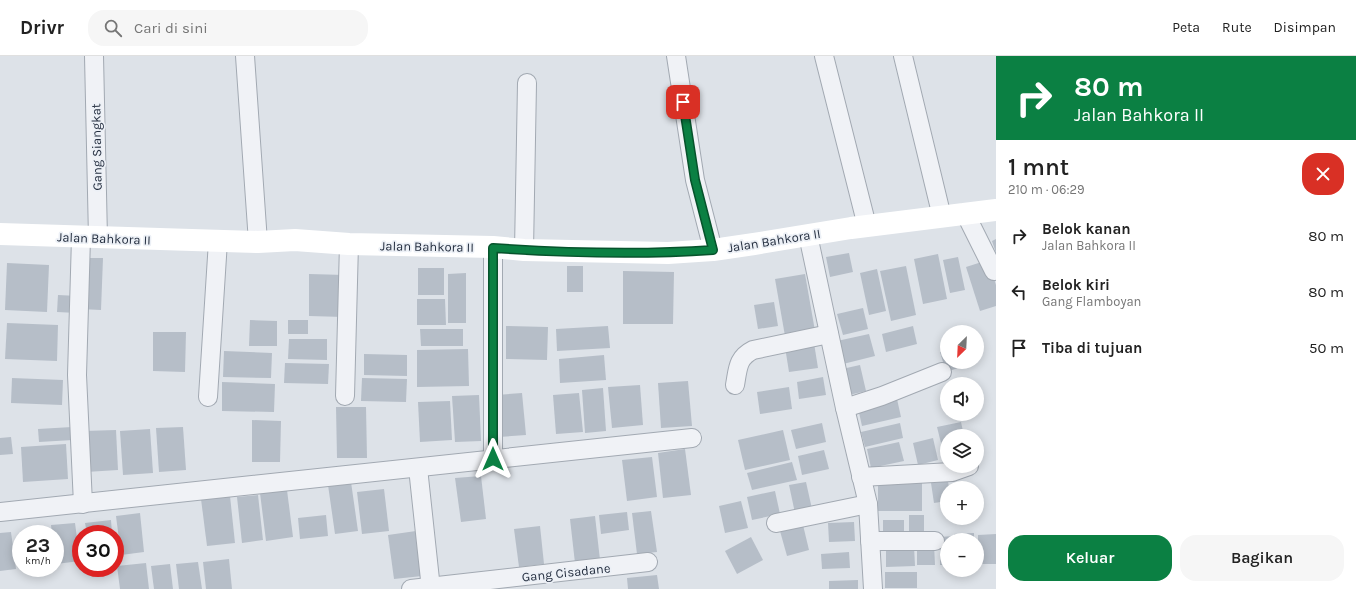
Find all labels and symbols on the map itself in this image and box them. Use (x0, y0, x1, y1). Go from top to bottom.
pin (666, 85, 700, 119)
street label: Gang Siangkat (88, 103, 105, 191)
street label: Jalan Bahkora II (727, 226, 822, 255)
street label: Jalan Bahkora II (57, 229, 151, 248)
street label: Jalan Bahkora II (380, 238, 474, 255)
north arrow (940, 325, 984, 369)
position arrow (472, 438, 514, 480)
speed limit sign: 30 (72, 525, 124, 577)
street label: Gang Cisadane (521, 560, 611, 585)

